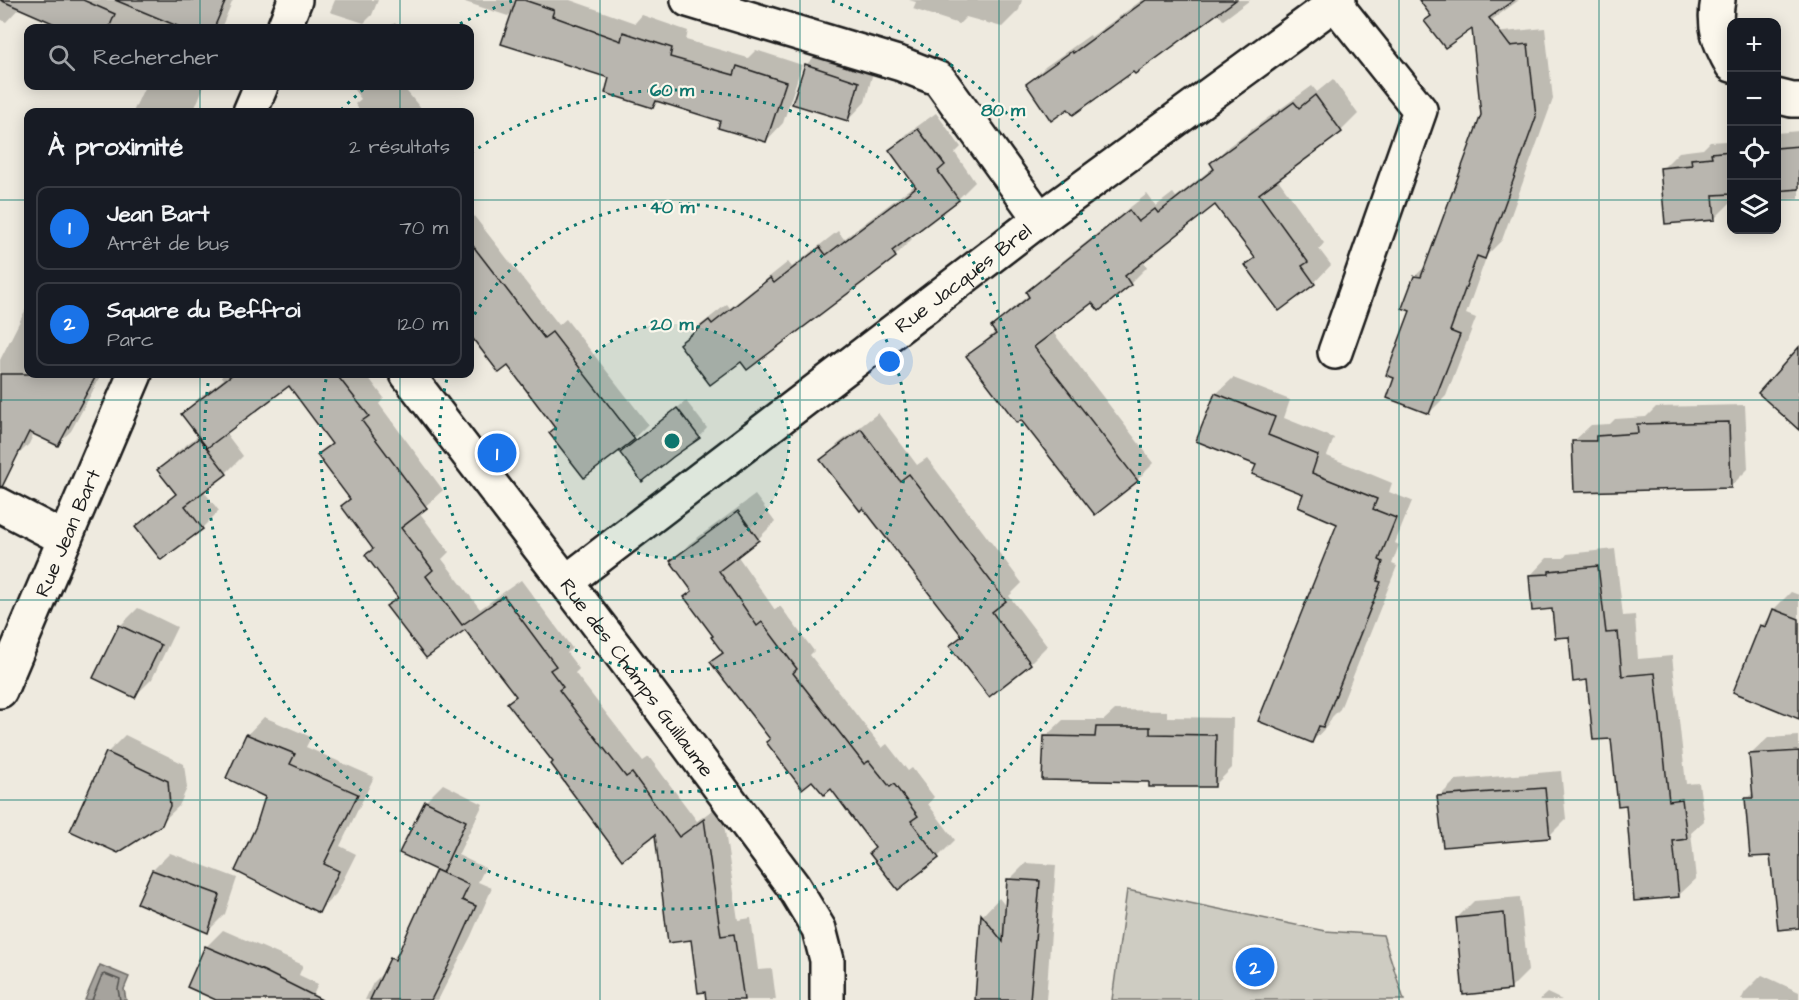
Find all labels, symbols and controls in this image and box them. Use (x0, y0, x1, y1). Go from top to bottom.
map controls (1727, 18, 1781, 234)
button: + (1727, 18, 1781, 72)
search box (24, 24, 474, 90)
icon: search (45, 41, 78, 74)
text: Rechercher (93, 42, 218, 73)
button: − (1727, 72, 1781, 126)
text: 60 m (650, 78, 695, 103)
text: 80 m (981, 98, 1026, 123)
button: locate (1727, 126, 1781, 180)
text: À proximité (48, 129, 183, 165)
text: 2 résultats (349, 133, 450, 161)
button: layers (1727, 180, 1781, 234)
text: 40 m (650, 195, 695, 220)
text: Jean Bart (107, 199, 209, 230)
text: 1 (68, 214, 71, 242)
text: 70 m (400, 214, 448, 242)
street label: Rue Jacques Brel (889, 217, 1038, 340)
text: Arrêt de bus (107, 230, 229, 258)
text: Square du Beffroi (107, 295, 300, 326)
text: 2 (64, 310, 75, 338)
text: 120 m (398, 310, 448, 338)
text: 20 m (650, 312, 694, 337)
text: Parc (107, 326, 154, 354)
your location (875, 347, 904, 376)
pin: 1 (478, 430, 516, 476)
centre of rings (662, 431, 682, 451)
street label: Rue Jean Bart (29, 465, 108, 601)
street label: Rue des Champs Guillaume (553, 573, 720, 783)
pin: 2 (1236, 944, 1274, 990)

